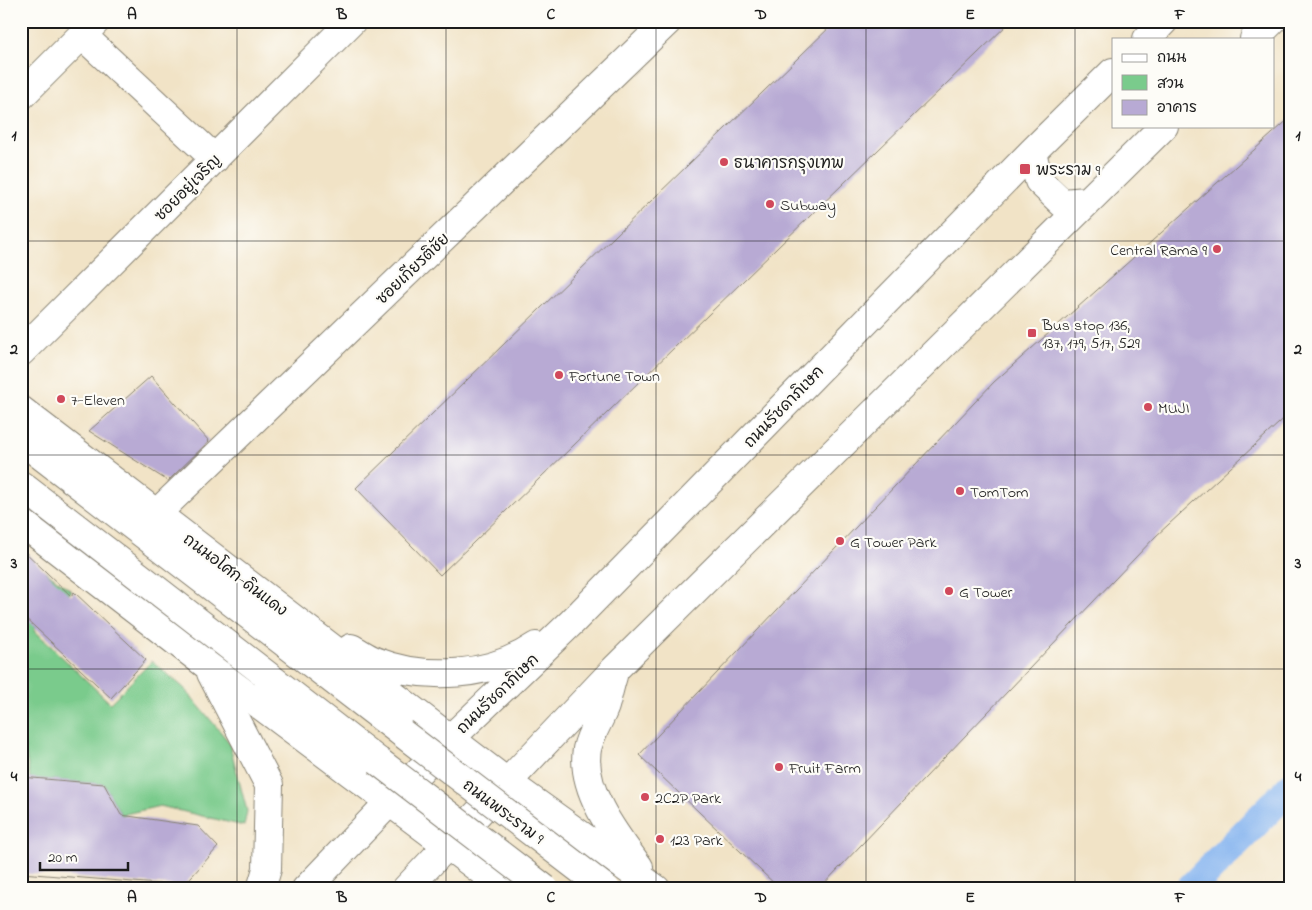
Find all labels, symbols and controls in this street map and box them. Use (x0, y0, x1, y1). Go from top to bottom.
text: A (127, 3, 137, 27)
text: B (336, 3, 348, 27)
text: C (547, 3, 556, 27)
text: D (754, 3, 767, 27)
text: E (965, 3, 975, 27)
text: F (1174, 3, 1186, 27)
legend (1112, 38, 1274, 128)
text: ถนน (1157, 47, 1186, 69)
text: สวน (1157, 73, 1184, 95)
text: อาคาร (1157, 97, 1197, 119)
text: 1 (11, 124, 17, 148)
text: 1 (1295, 124, 1301, 148)
street label: ซอยอยู่เจริญ (149, 149, 227, 227)
place label: ธนาคารกรุงเทพ (734, 152, 844, 176)
marker: ธนาคารกรุงเทพ (718, 156, 730, 168)
place label: พระราม 9 (1036, 159, 1101, 183)
marker: พระราม 9 (1018, 162, 1032, 176)
place label: Subway (780, 194, 836, 218)
marker: Subway (764, 198, 776, 210)
street label: ซอยเกียรติชัย (371, 228, 456, 311)
place label: Central Rama 9 (1110, 239, 1207, 263)
marker: Central Rama 9 (1211, 243, 1223, 255)
place label: Bus stop 136, 137, 179, 517, 529 (1041, 314, 1140, 356)
marker: Bus stop 136, 137, 179, 517, 529 (1026, 327, 1038, 339)
text: 2 (9, 338, 18, 362)
text: 2 (1293, 338, 1302, 362)
street label: ถนนรัชดาภิเษก (739, 361, 830, 454)
place label: Fortune Town (568, 365, 660, 389)
marker: Fortune Town (553, 369, 565, 381)
place label: 7-Eleven (71, 389, 125, 413)
marker: 7-Eleven (55, 393, 67, 405)
place label: MUJI (1158, 397, 1189, 421)
marker: MUJI (1142, 401, 1154, 413)
place label: TomTom (970, 481, 1029, 505)
marker: TomTom (954, 485, 966, 497)
street label: ถนนอโศก-ดินแดง (177, 527, 293, 623)
place label: G Tower Park (850, 531, 937, 555)
marker: G Tower Park (834, 535, 846, 547)
text: 3 (10, 552, 18, 576)
text: 3 (1294, 552, 1302, 576)
place label: G Tower (959, 581, 1013, 605)
marker: G Tower (943, 585, 955, 597)
street label: ถนนรัชดาภิเษก (452, 649, 545, 740)
place label: Fruit Farm (788, 757, 861, 781)
marker: Fruit Farm (773, 761, 785, 773)
text: 4 (10, 765, 18, 789)
text: 4 (1294, 765, 1302, 789)
street label: ถนนพระราม 9 (457, 774, 549, 851)
place label: 2C2P Park (655, 787, 722, 811)
marker: 2C2P Park (639, 791, 651, 803)
place label: 123 Park (670, 829, 724, 853)
marker: 123 Park (654, 833, 666, 845)
scale bar (40, 840, 128, 872)
text: 20 m (48, 847, 78, 869)
text: A (127, 886, 137, 910)
text: B (336, 886, 348, 910)
text: C (547, 886, 556, 910)
text: D (754, 886, 767, 910)
text: E (965, 886, 975, 910)
text: F (1174, 886, 1186, 910)

